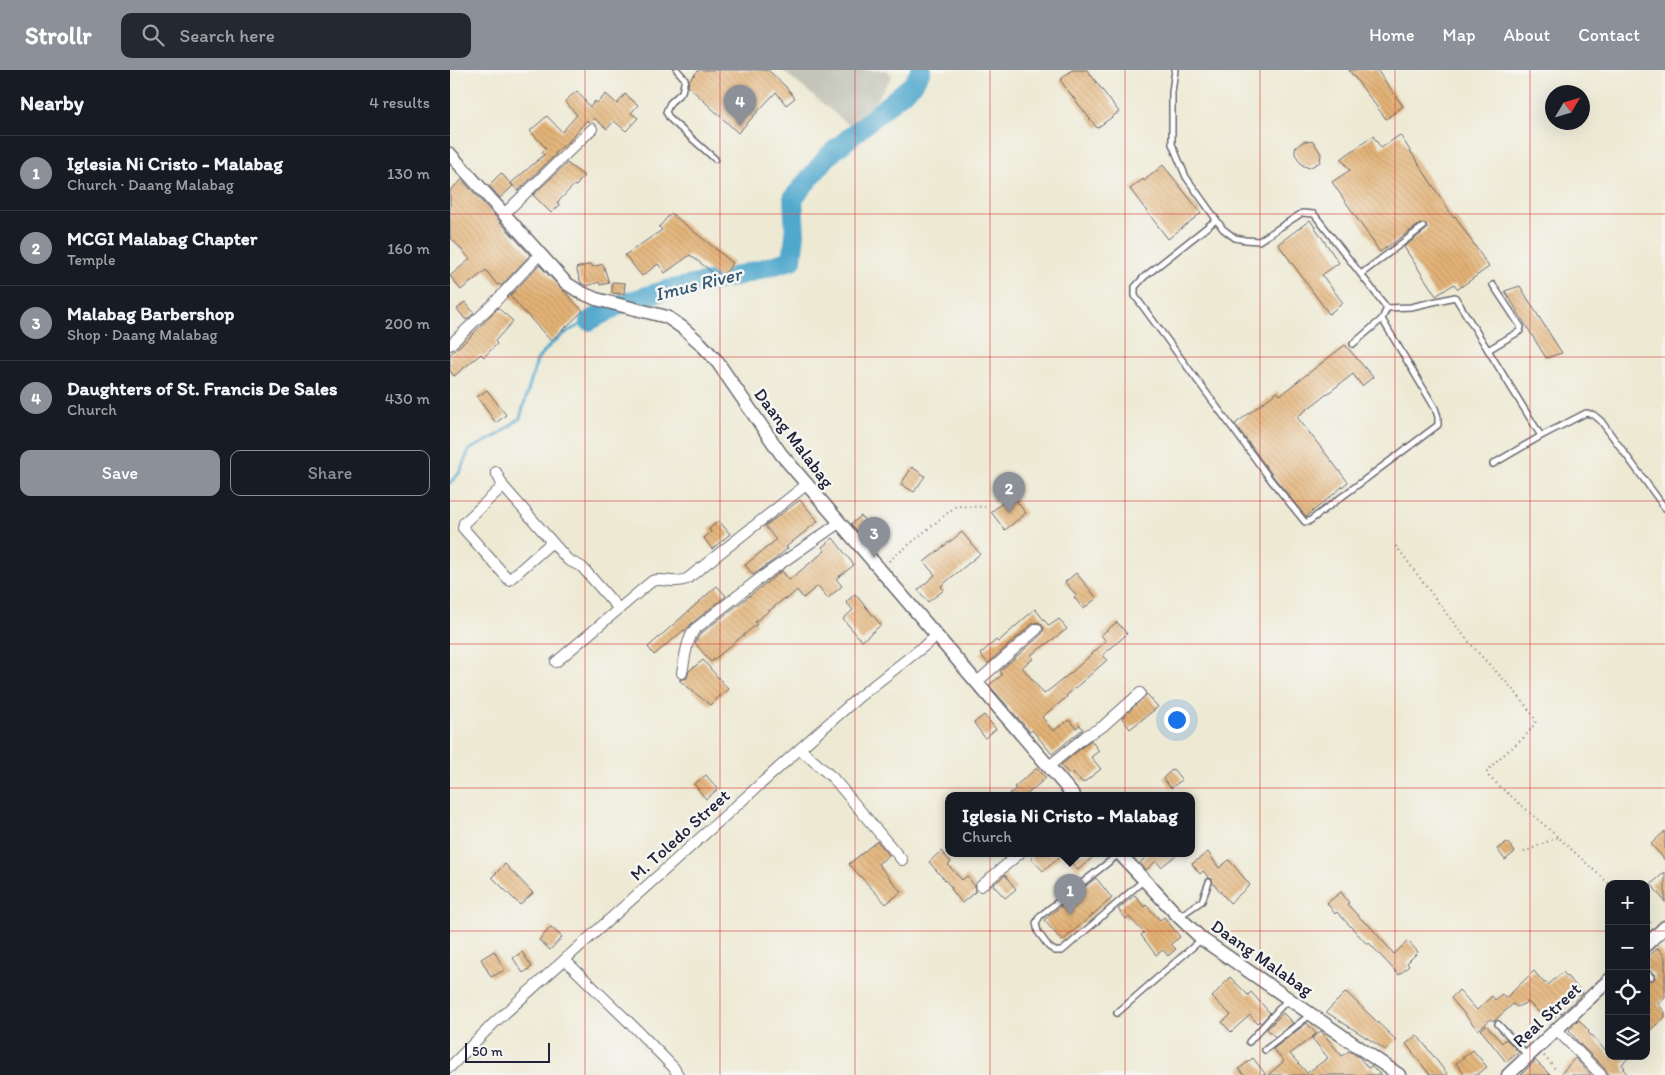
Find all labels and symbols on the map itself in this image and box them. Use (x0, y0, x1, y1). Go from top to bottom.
pin: 4 (724, 85, 756, 126)
north arrow (1545, 85, 1590, 130)
water label: Imus River (652, 262, 746, 306)
street label: Daang Malabag (749, 384, 839, 493)
pin: 2 (993, 472, 1025, 513)
pin: 3 (858, 517, 890, 558)
your location (1164, 707, 1190, 733)
street label: M. Toledo Street (626, 784, 734, 885)
pin: 1 (1054, 874, 1086, 915)
street label: Daang Malabag (1207, 915, 1318, 1002)
street label: Real Street (1508, 978, 1586, 1052)
scale bar (465, 1040, 550, 1063)

